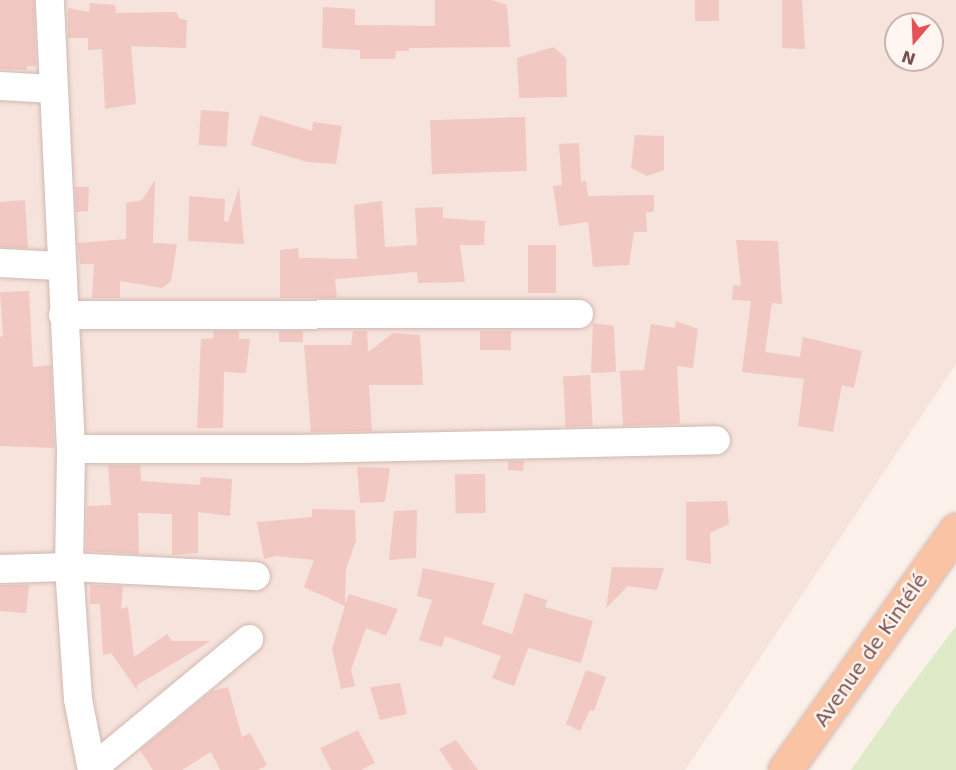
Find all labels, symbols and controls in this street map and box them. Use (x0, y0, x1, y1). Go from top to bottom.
north arrow (884, 12, 944, 72)
text: N (899, 46, 918, 69)
street label: Avenue de Kintélé (809, 569, 933, 731)

